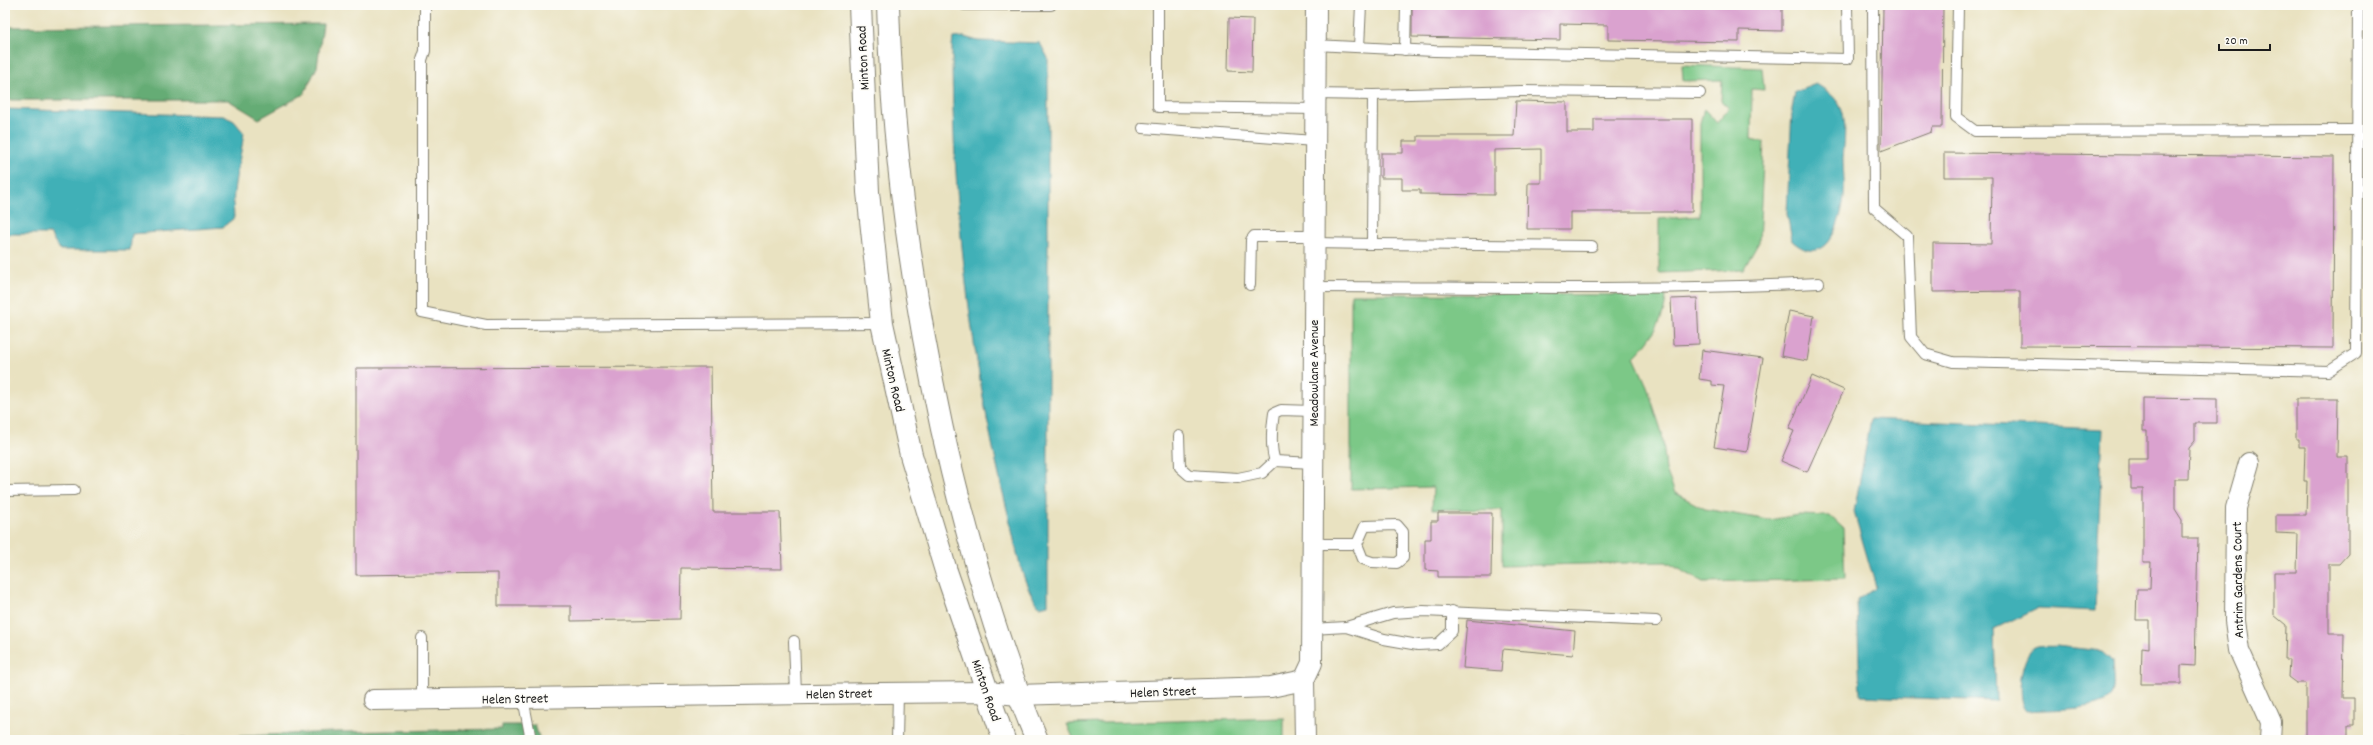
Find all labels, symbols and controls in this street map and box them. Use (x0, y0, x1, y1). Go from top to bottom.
street label: Minton Road (852, 25, 876, 91)
scale bar (2219, 26, 2270, 52)
text: 20 m (2225, 33, 2248, 50)
street label: Meadowlane Avenue (1305, 320, 1325, 426)
street label: Minton Road (875, 347, 909, 414)
street label: Antrim Gardens Court (2228, 522, 2250, 638)
street label: Minton Road (965, 657, 1005, 724)
street label: Helen Street (1129, 682, 1197, 704)
street label: Helen Street (806, 684, 872, 706)
street label: Helen Street (482, 689, 548, 711)

